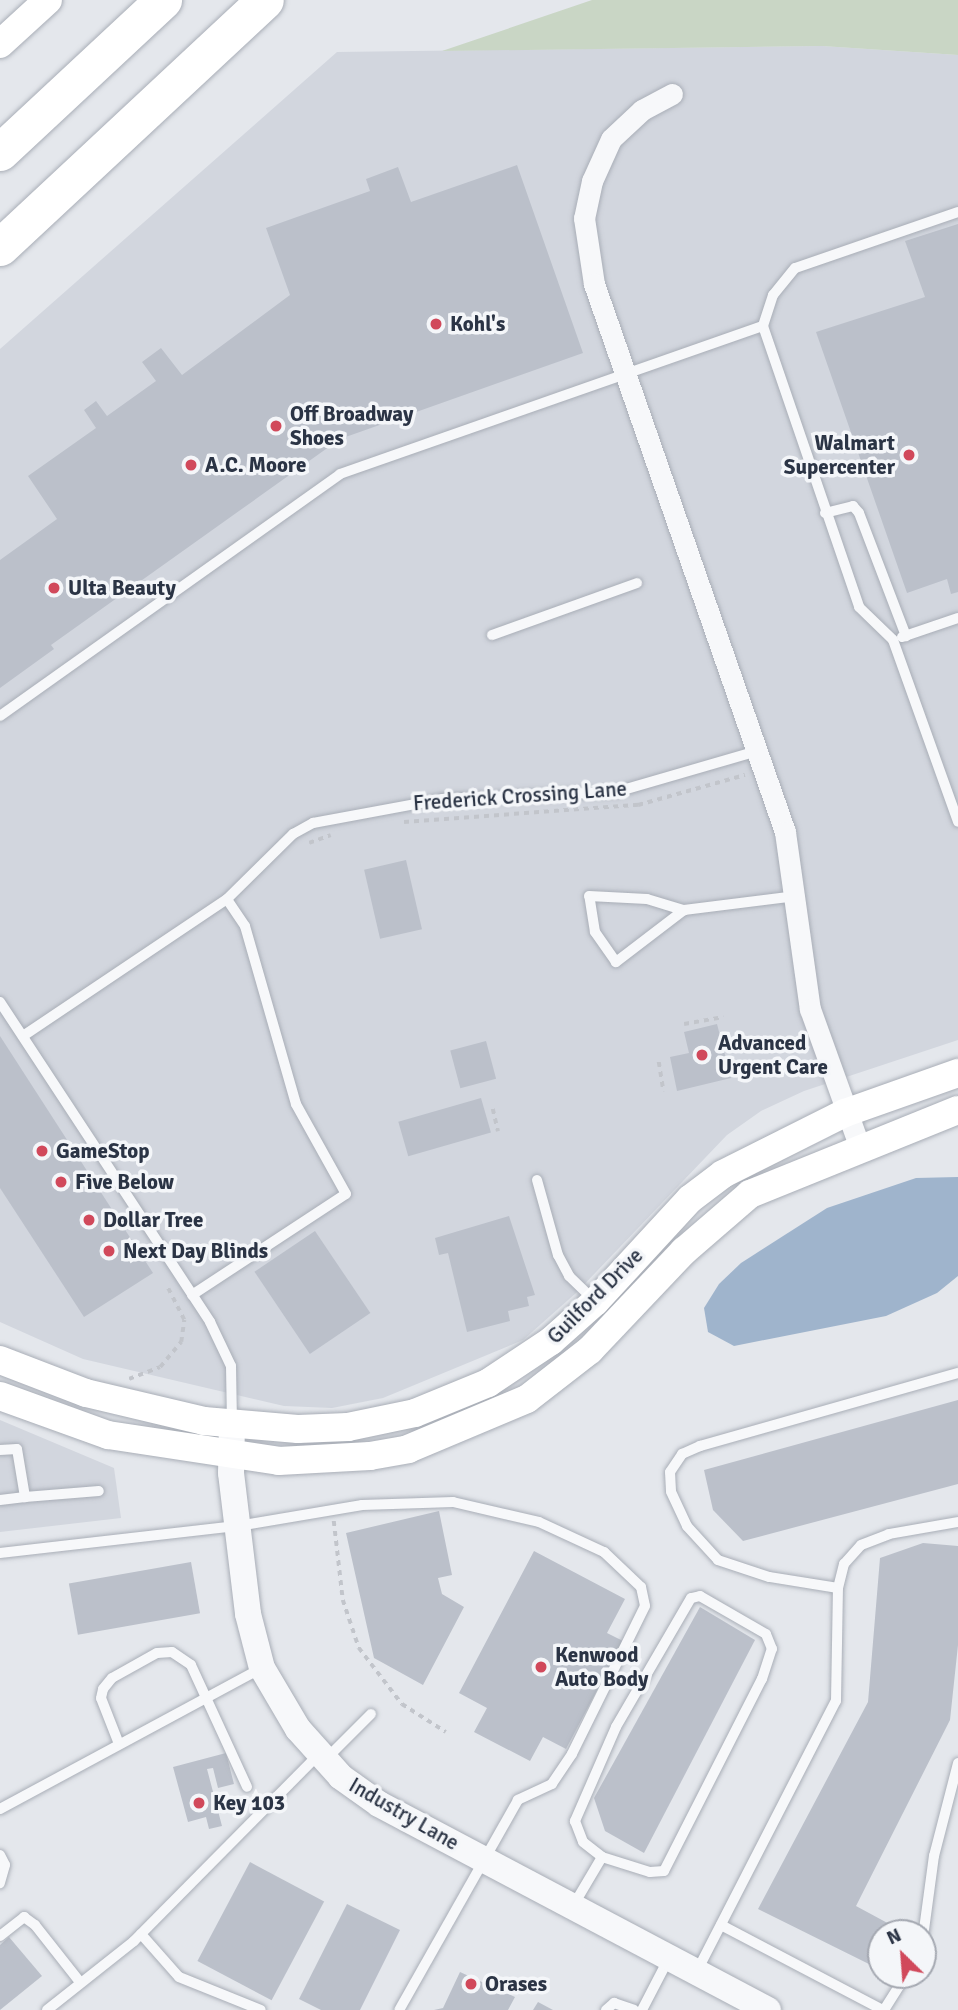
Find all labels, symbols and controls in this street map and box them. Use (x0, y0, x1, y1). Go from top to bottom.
place label: Kohl's (450, 311, 505, 337)
marker: Kohl's (428, 316, 444, 332)
place label: Off Broadway Shoes (290, 401, 413, 451)
marker: Off Broadway Shoes (268, 418, 284, 434)
place label: Walmart Supercenter (784, 430, 895, 480)
marker: Walmart Supercenter (901, 447, 917, 463)
place label: A.C. Moore (205, 452, 306, 478)
marker: A.C. Moore (183, 457, 199, 473)
place label: Ulta Beauty (68, 575, 176, 601)
marker: Ulta Beauty (46, 580, 62, 596)
street label: Frederick Crossing Lane (412, 776, 628, 816)
place label: Advanced Urgent Care (718, 1030, 828, 1080)
marker: Advanced Urgent Care (692, 1045, 712, 1065)
place label: GameStop (56, 1138, 150, 1164)
marker: GameStop (34, 1143, 50, 1159)
place label: Five Below (75, 1169, 174, 1195)
marker: Five Below (53, 1174, 69, 1190)
place label: Dollar Tree (103, 1207, 203, 1233)
marker: Dollar Tree (81, 1212, 97, 1228)
place label: Next Day Blinds (123, 1238, 268, 1264)
marker: Next Day Blinds (101, 1243, 117, 1259)
street label: Guilford Drive (542, 1243, 648, 1349)
place label: Kenwood Auto Body (555, 1642, 649, 1692)
marker: Kenwood Auto Body (533, 1659, 549, 1675)
street label: Industry Lane (345, 1772, 463, 1856)
place label: Key 103 (213, 1790, 285, 1816)
marker: Key 103 (191, 1795, 207, 1811)
north arrow (867, 1919, 937, 1989)
text: N (883, 1923, 905, 1950)
place label: Orases (485, 1971, 547, 1997)
marker: Orases (463, 1976, 479, 1992)

